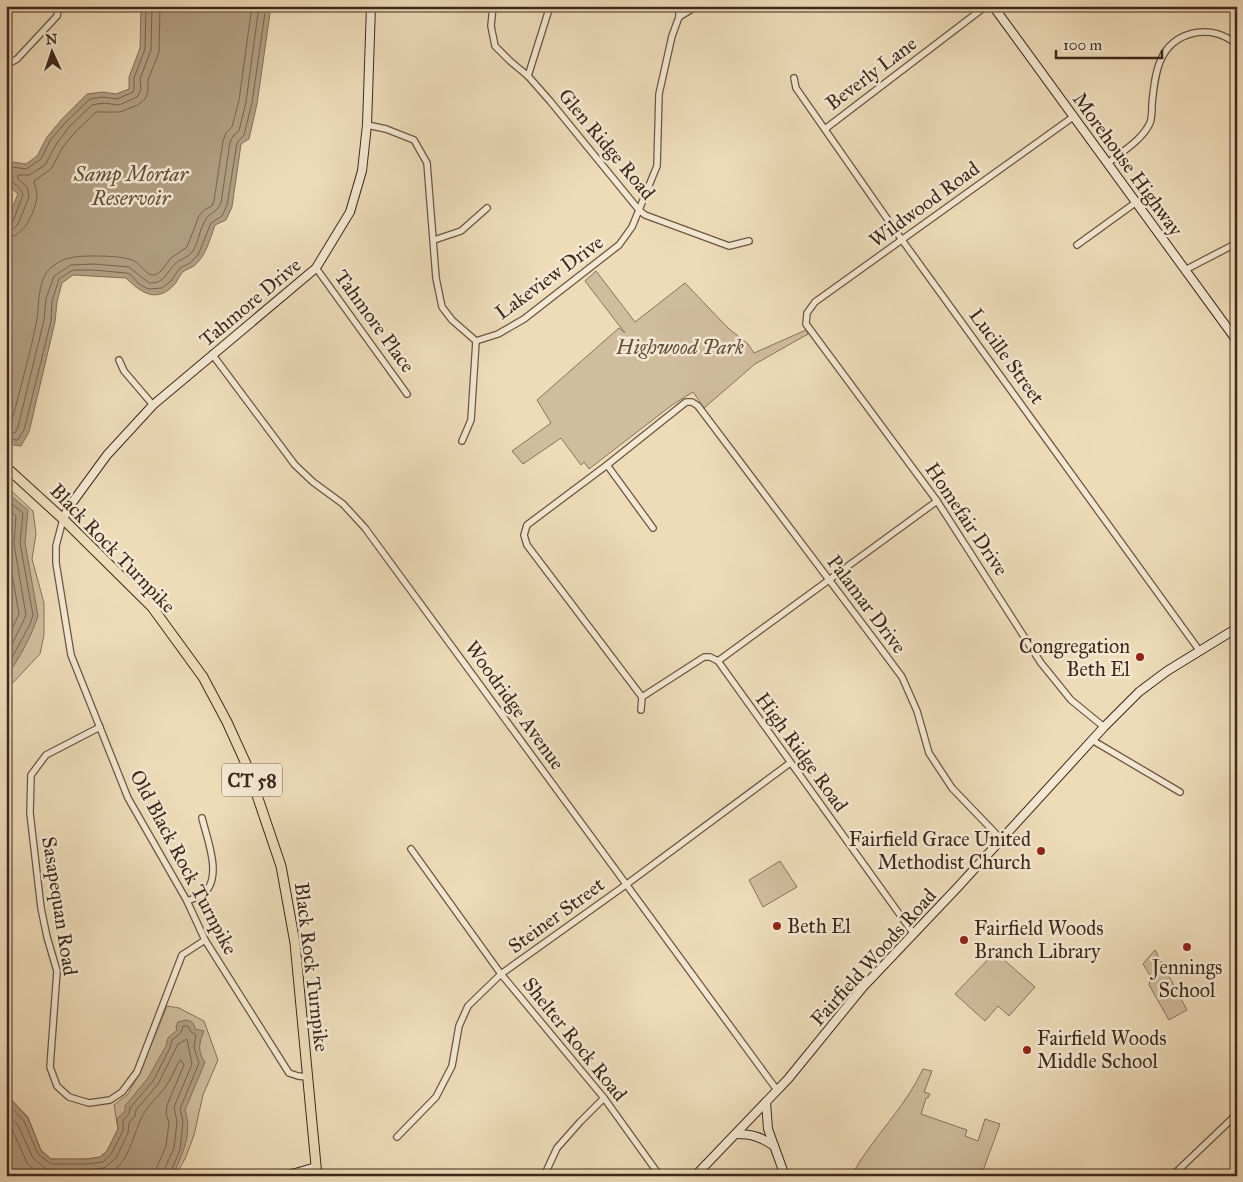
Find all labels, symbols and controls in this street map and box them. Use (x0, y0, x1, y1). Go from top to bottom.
north arrow (28, 28, 78, 78)
scale bar (1056, 28, 1162, 60)
text: N (45, 31, 58, 48)
street label: Beverly Lane (821, 31, 921, 115)
text: 100 m (1063, 36, 1103, 54)
street label: Glen Ridge Road (553, 84, 660, 205)
street label: Morehouse Highway (1067, 88, 1189, 242)
street label: Wildwood Road (864, 156, 984, 252)
water label: Samp Mortar Reservoir (73, 161, 189, 211)
street label: Lakeview Drive (490, 230, 608, 324)
street label: Tahmore Drive (194, 253, 306, 351)
street label: Tahmore Place (330, 265, 420, 377)
street label: Lucille Street (964, 303, 1050, 409)
park label: Highwood Park (615, 335, 744, 359)
street label: Homefair Drive (920, 458, 1014, 580)
street label: Black Rock Turnpike (45, 478, 181, 618)
street label: Palamar Drive (822, 550, 912, 658)
place label: Congregation Beth El (1019, 634, 1131, 681)
street label: Woodridge Avenue (459, 636, 570, 775)
marker: Congregation Beth El (1134, 651, 1146, 663)
street label: High Ridge Road (750, 688, 853, 817)
road number: CT 58 (222, 764, 282, 796)
street label: Old Black Rock Turnpike (125, 766, 243, 958)
place label: Fairfield Grace United Methodist Church (849, 827, 1031, 874)
street label: Sasapequan Road (36, 835, 83, 977)
marker: Fairfield Grace United Methodist Church (1035, 845, 1047, 857)
street label: Steiner Street (503, 872, 609, 958)
street label: Black Rock Turnpike (290, 881, 334, 1053)
street label: Fairfield Woods Road (805, 883, 941, 1031)
place label: Beth El (787, 914, 851, 938)
place label: Fairfield Woods Branch Library (974, 916, 1104, 963)
marker: Beth El (771, 920, 783, 932)
marker: Fairfield Woods Branch Library (958, 934, 970, 946)
marker: Jennings School (1181, 941, 1193, 953)
place label: Jennings School (1150, 955, 1222, 1002)
street label: Shelter Rock Road (518, 972, 632, 1106)
place label: Fairfield Woods Middle School (1037, 1026, 1167, 1073)
marker: Fairfield Woods Middle School (1021, 1044, 1033, 1056)

